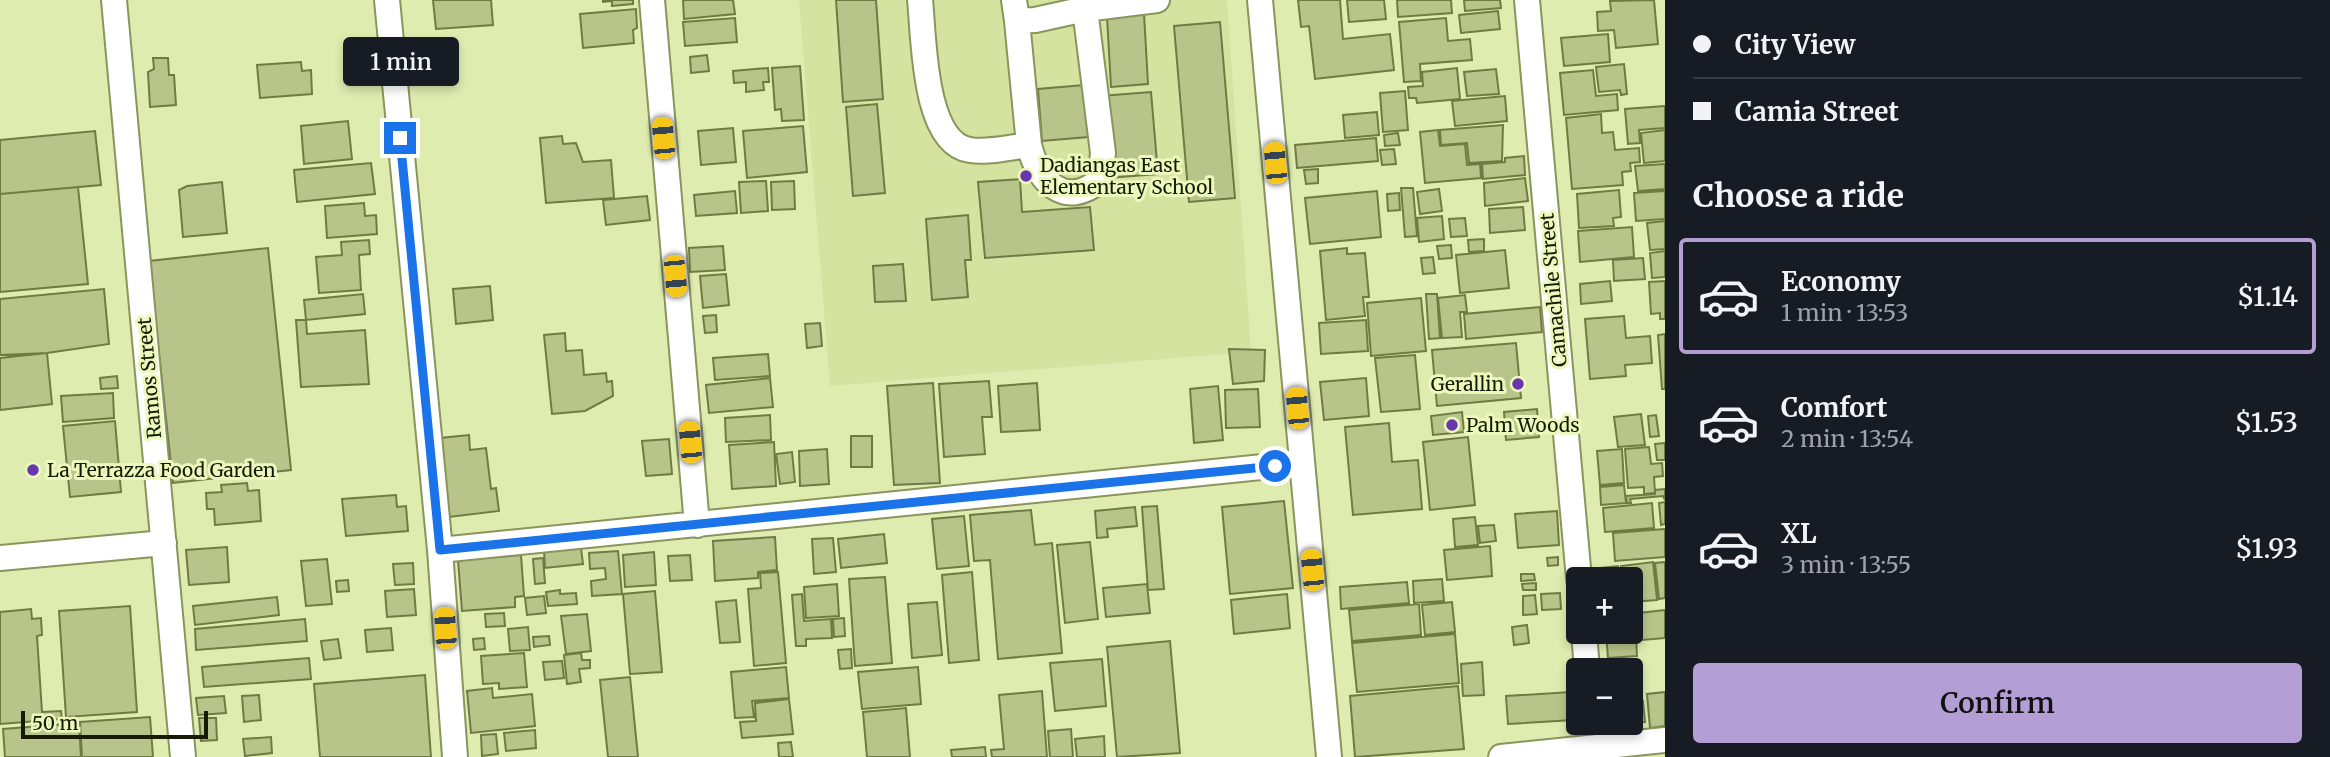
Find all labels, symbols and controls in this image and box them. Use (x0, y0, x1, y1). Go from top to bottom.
text: City View (1735, 28, 1855, 61)
callout: 1 min (342, 37, 458, 86)
text: 1 min (370, 47, 432, 76)
text: Camia Street (1735, 95, 1899, 128)
car (651, 116, 676, 160)
route end (384, 122, 416, 154)
car (1263, 141, 1288, 185)
place label: Dadiangas East Elementary School (1040, 153, 1213, 199)
marker: Dadiangas East Elementary School (1018, 168, 1034, 184)
text: Choose a ride (1693, 176, 1904, 216)
street label: Camachile Street (1534, 211, 1572, 368)
car (663, 254, 688, 298)
icon: car (1697, 265, 1760, 328)
text: Economy (1781, 265, 1901, 298)
text: $1.14 (2237, 280, 2298, 313)
text: 1 min · 13:53 (1781, 298, 1908, 327)
street label: Ramos Street (132, 316, 166, 440)
place label: Gerallin (1431, 372, 1504, 396)
marker: Gerallin (1510, 376, 1526, 392)
car (1285, 386, 1310, 430)
icon: car (1697, 391, 1760, 454)
text: Comfort (1781, 391, 1887, 424)
text: $1.53 (2235, 406, 2298, 439)
place label: Palm Woods (1466, 413, 1580, 437)
marker: Palm Woods (1444, 417, 1460, 433)
car (678, 420, 703, 464)
text: 2 min · 13:54 (1781, 424, 1913, 453)
route start (1259, 450, 1291, 482)
place label: La Terrazza Food Garden (47, 458, 276, 482)
marker: La Terrazza Food Garden (25, 462, 41, 478)
icon: car (1697, 517, 1760, 580)
text: XL (1781, 517, 1817, 550)
text: $1.93 (2235, 532, 2298, 565)
car (1300, 548, 1325, 592)
text: 3 min · 13:55 (1781, 550, 1911, 579)
map controls (1566, 567, 1643, 735)
button: + (1566, 567, 1643, 644)
car (434, 606, 457, 650)
button: − (1566, 658, 1643, 735)
button: Confirm (1693, 663, 2302, 743)
scale bar (21, 708, 208, 740)
text: 50 m (32, 711, 78, 735)

